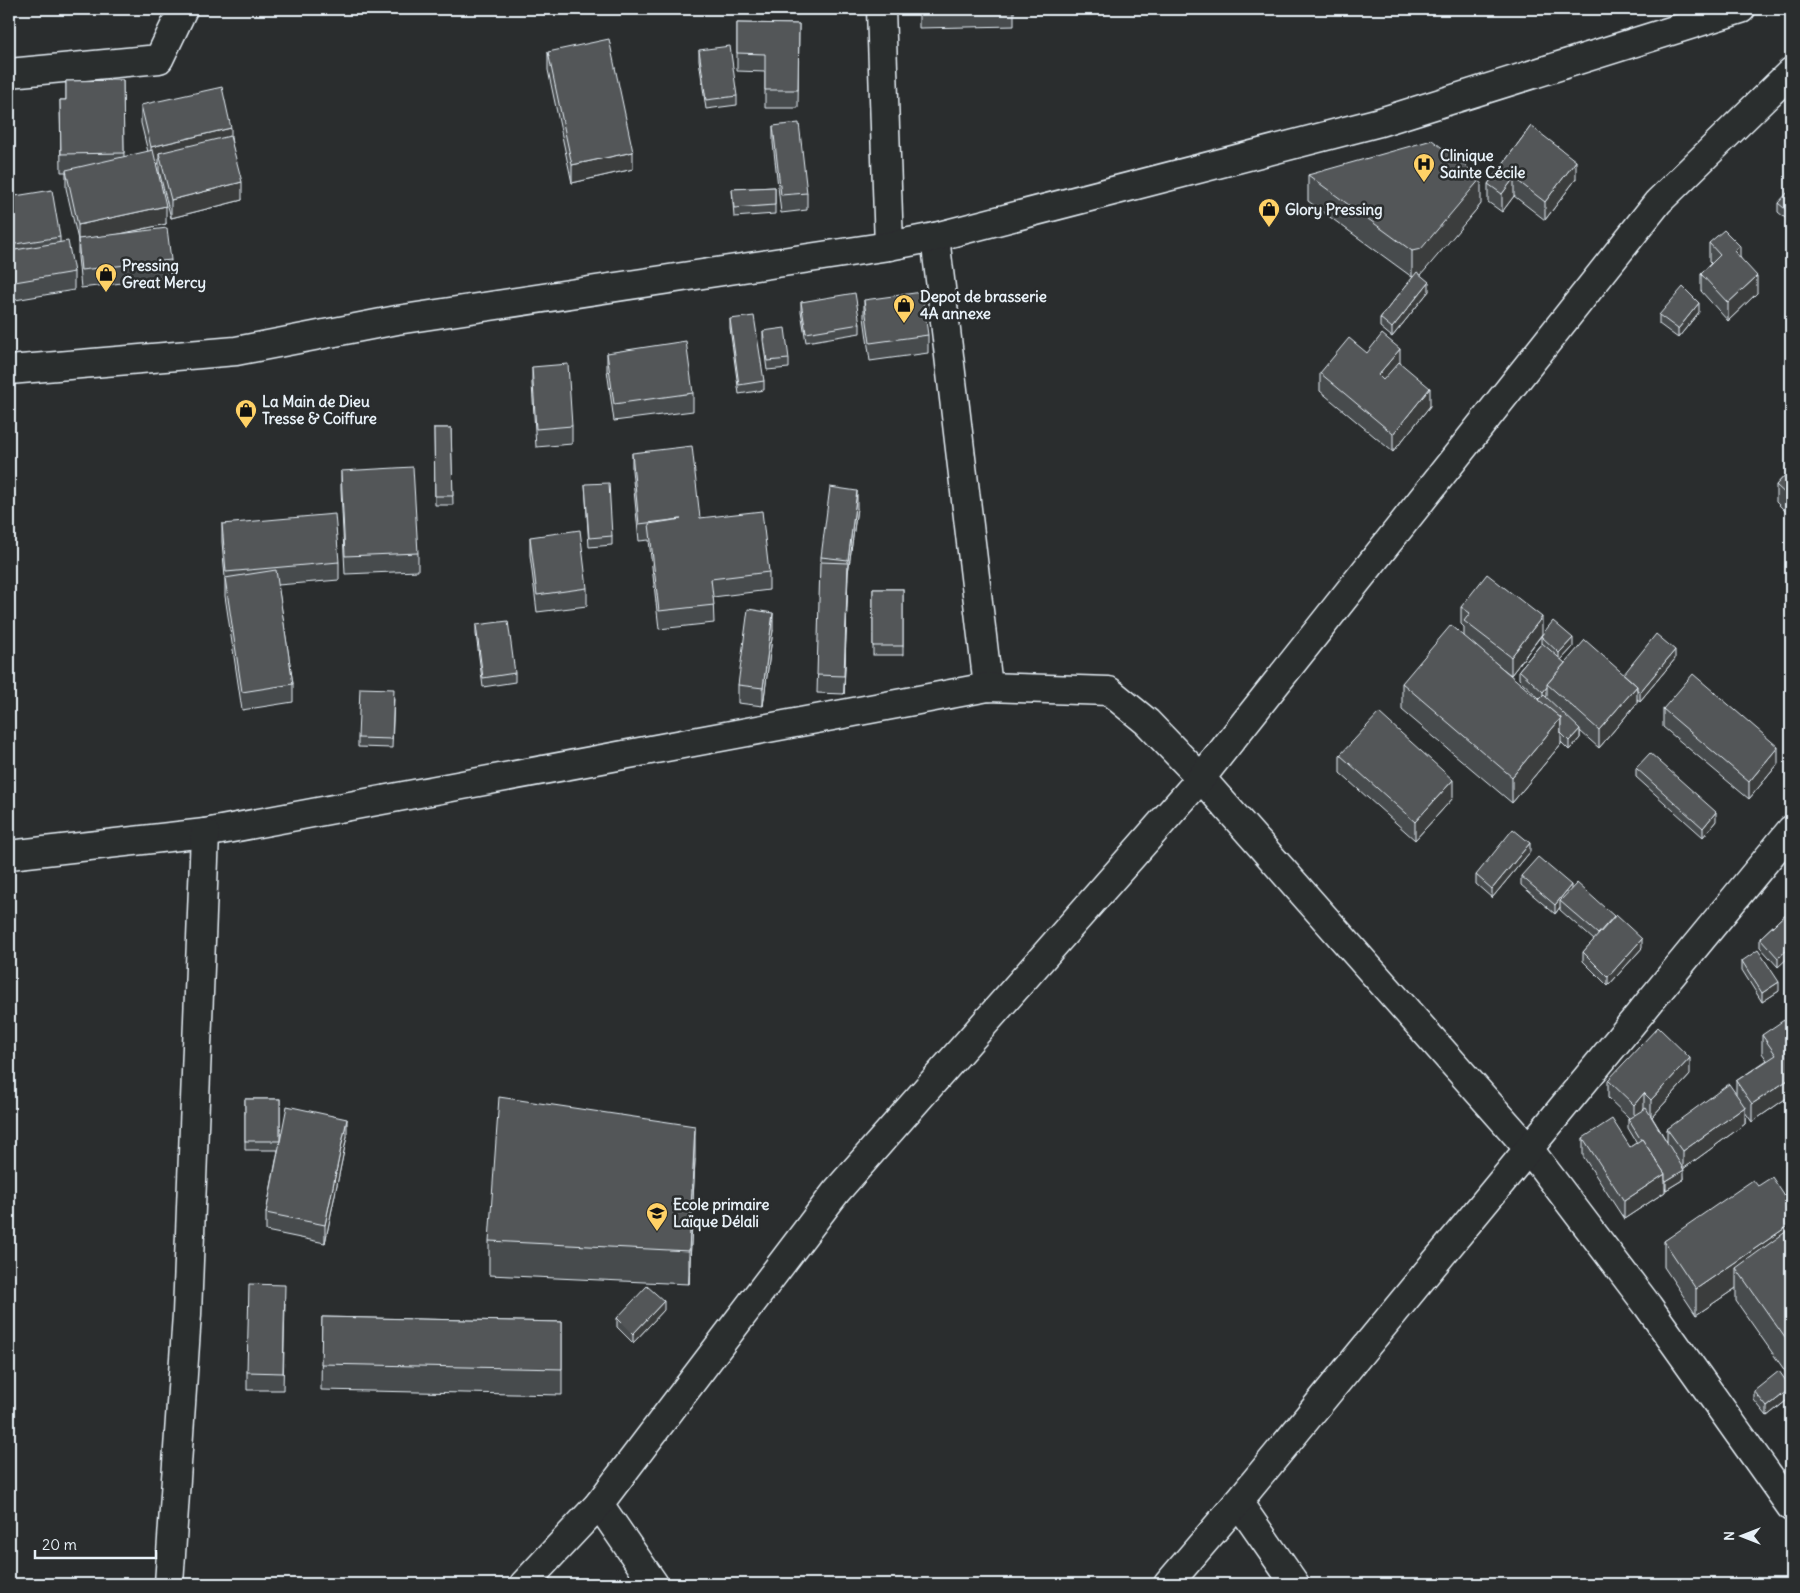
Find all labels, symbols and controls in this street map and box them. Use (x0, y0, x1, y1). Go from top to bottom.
place label: Clinique Sainte Cécile (1440, 146, 1525, 182)
hospital icon: Clinique Sainte Cécile (1412, 152, 1436, 183)
shop icon: Glory Pressing (1257, 197, 1281, 228)
place label: Glory Pressing (1285, 200, 1383, 220)
place label: Pressing Great Mercy (122, 256, 206, 293)
shop icon: Pressing Great Mercy (94, 262, 118, 293)
place label: Depot de brasserie 4A annexe (920, 287, 1047, 323)
shop icon: Depot de brasserie 4A annexe (892, 293, 916, 324)
place label: La Main de Dieu Tresse & Coiffure (262, 392, 377, 428)
shop icon: La Main de Dieu Tresse & Coiffure (234, 398, 258, 429)
place label: Ecole primaire Laïque Délali (673, 1195, 769, 1232)
school or university icon: Ecole primaire Laïque Délali (645, 1201, 669, 1232)
north arrow (1718, 1510, 1768, 1560)
scale bar (35, 1528, 156, 1560)
text: N (1720, 1531, 1738, 1541)
text: 20 m (42, 1535, 77, 1554)

